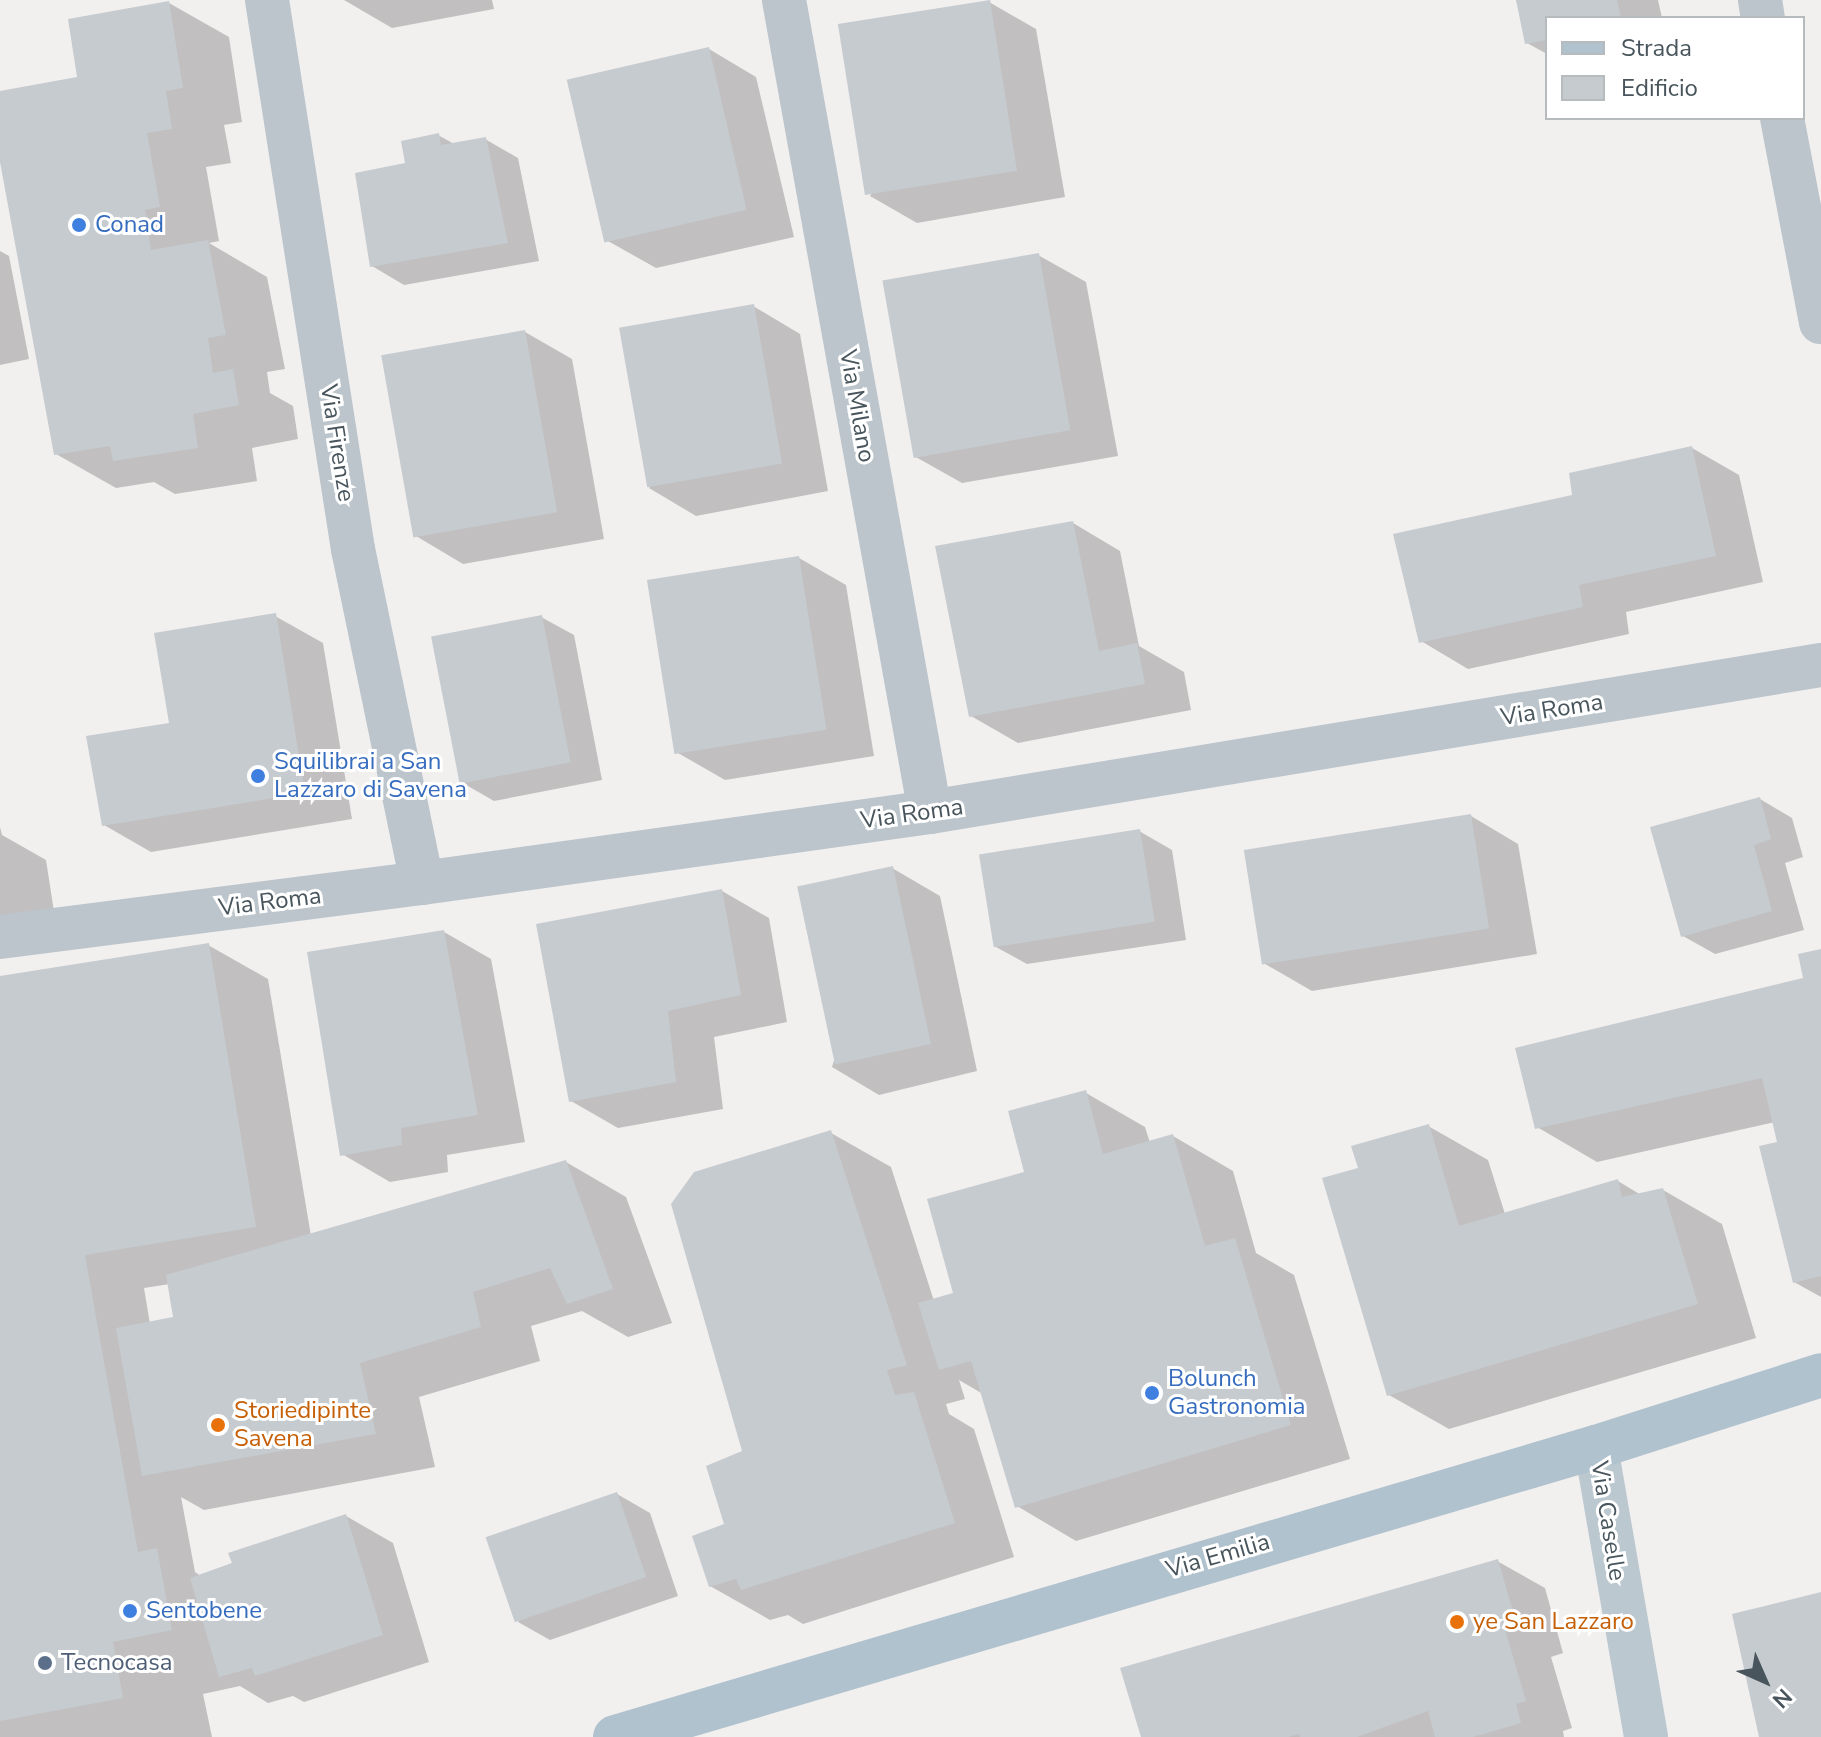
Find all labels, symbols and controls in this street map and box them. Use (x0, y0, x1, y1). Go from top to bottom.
legend (1545, 16, 1805, 120)
text: Strada (1621, 32, 1692, 64)
text: Edificio (1621, 72, 1698, 104)
place label: Conad (95, 211, 164, 239)
marker: Conad (70, 216, 88, 234)
street label: Via Milano (833, 347, 881, 465)
street label: Via Firenze (314, 382, 360, 504)
street label: Via Roma (1499, 688, 1605, 732)
place label: Squilibrai a San Lazzaro di Savena (274, 748, 467, 804)
marker: Squilibrai a San Lazzaro di Savena (249, 767, 267, 785)
street label: Via Roma (859, 793, 965, 835)
street label: Via Roma (217, 881, 323, 923)
place label: Bolunch Gastronomia (1168, 1365, 1306, 1421)
marker: Bolunch Gastronomia (1143, 1384, 1161, 1402)
place label: Storiedipinte Savena (234, 1397, 371, 1453)
marker: Storiedipinte Savena (209, 1416, 227, 1434)
street label: Via Caselle (1584, 1459, 1632, 1583)
street label: Via Emilia (1163, 1527, 1273, 1585)
place label: Sentobene (146, 1597, 262, 1625)
marker: Sentobene (121, 1602, 139, 1620)
place label: ye San Lazzaro (1473, 1608, 1634, 1636)
marker: ye San Lazzaro (1448, 1613, 1466, 1631)
north arrow (1725, 1641, 1805, 1721)
place label: Tecnocasa (61, 1649, 172, 1677)
marker: Tecnocasa (36, 1654, 54, 1672)
text: N (1766, 1682, 1798, 1714)

